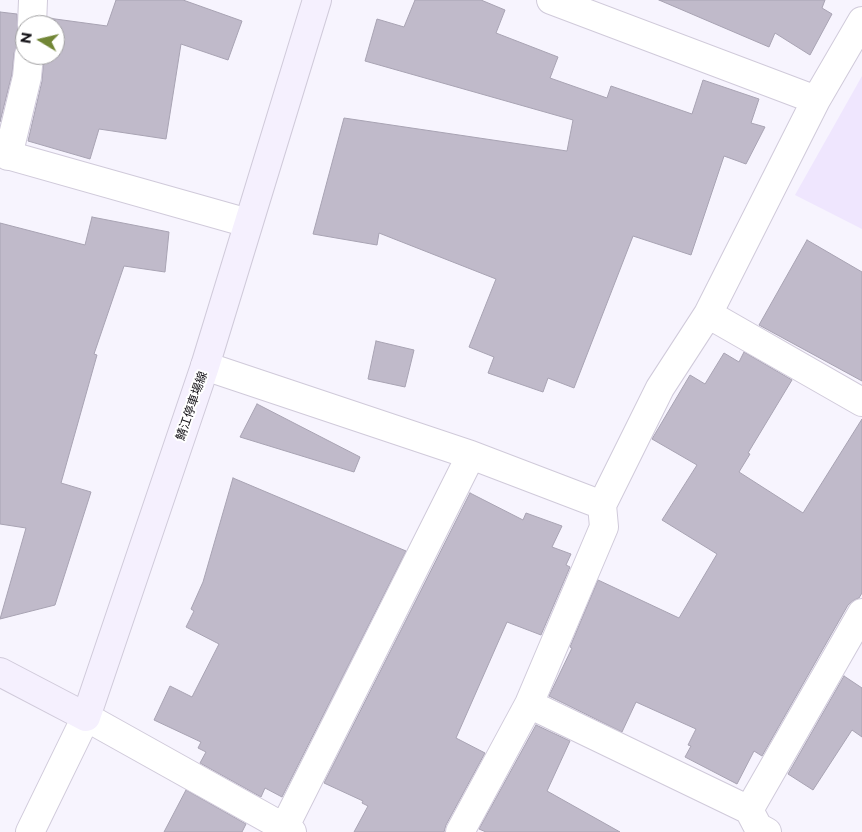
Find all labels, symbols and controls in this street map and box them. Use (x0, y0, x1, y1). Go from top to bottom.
north arrow (15, 15, 65, 65)
text: N (16, 31, 36, 45)
street label: 鯖江停車場線 (173, 370, 211, 442)

